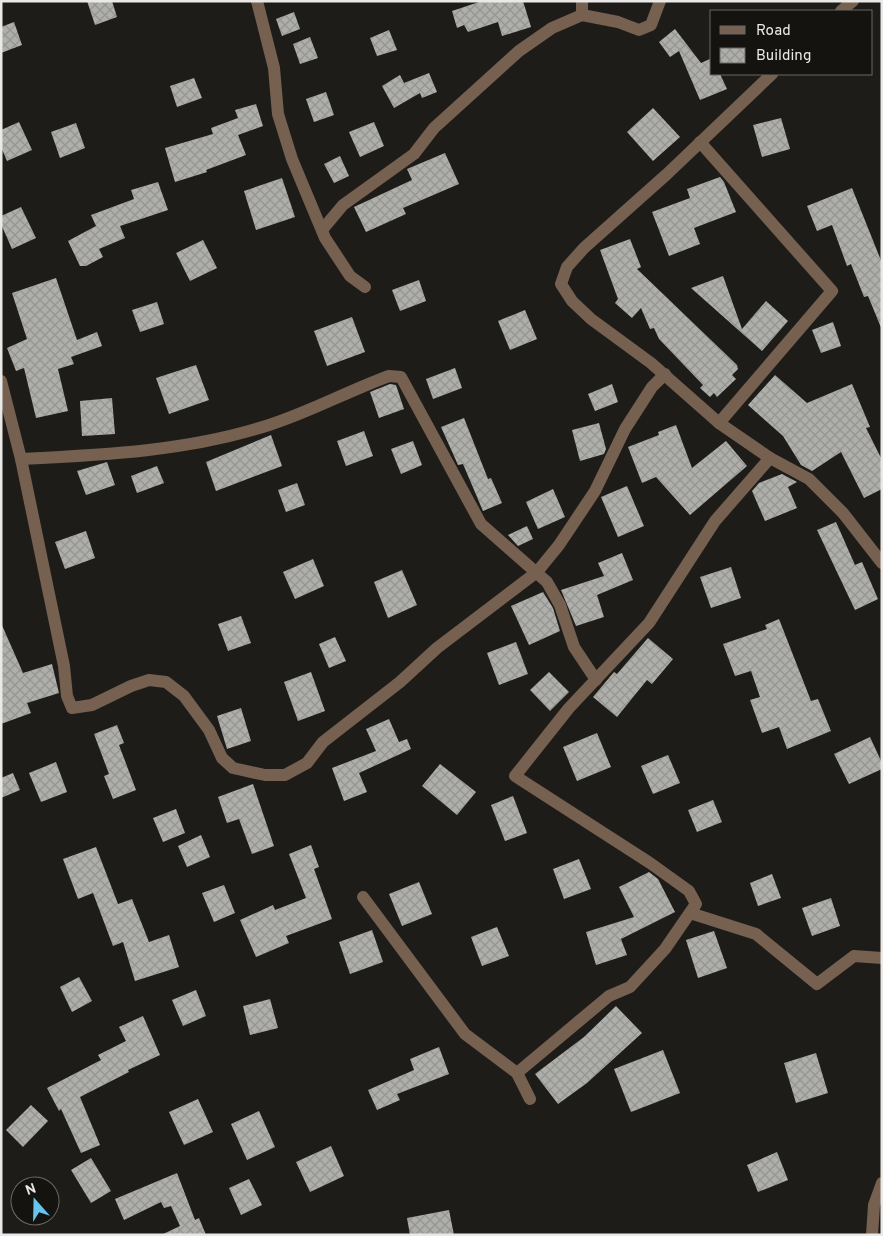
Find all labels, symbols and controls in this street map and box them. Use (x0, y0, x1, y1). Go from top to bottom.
legend (710, 10, 873, 75)
text: Road (756, 22, 791, 41)
text: Building (756, 47, 811, 66)
north arrow (10, 1176, 60, 1226)
text: N (23, 1180, 39, 1200)

